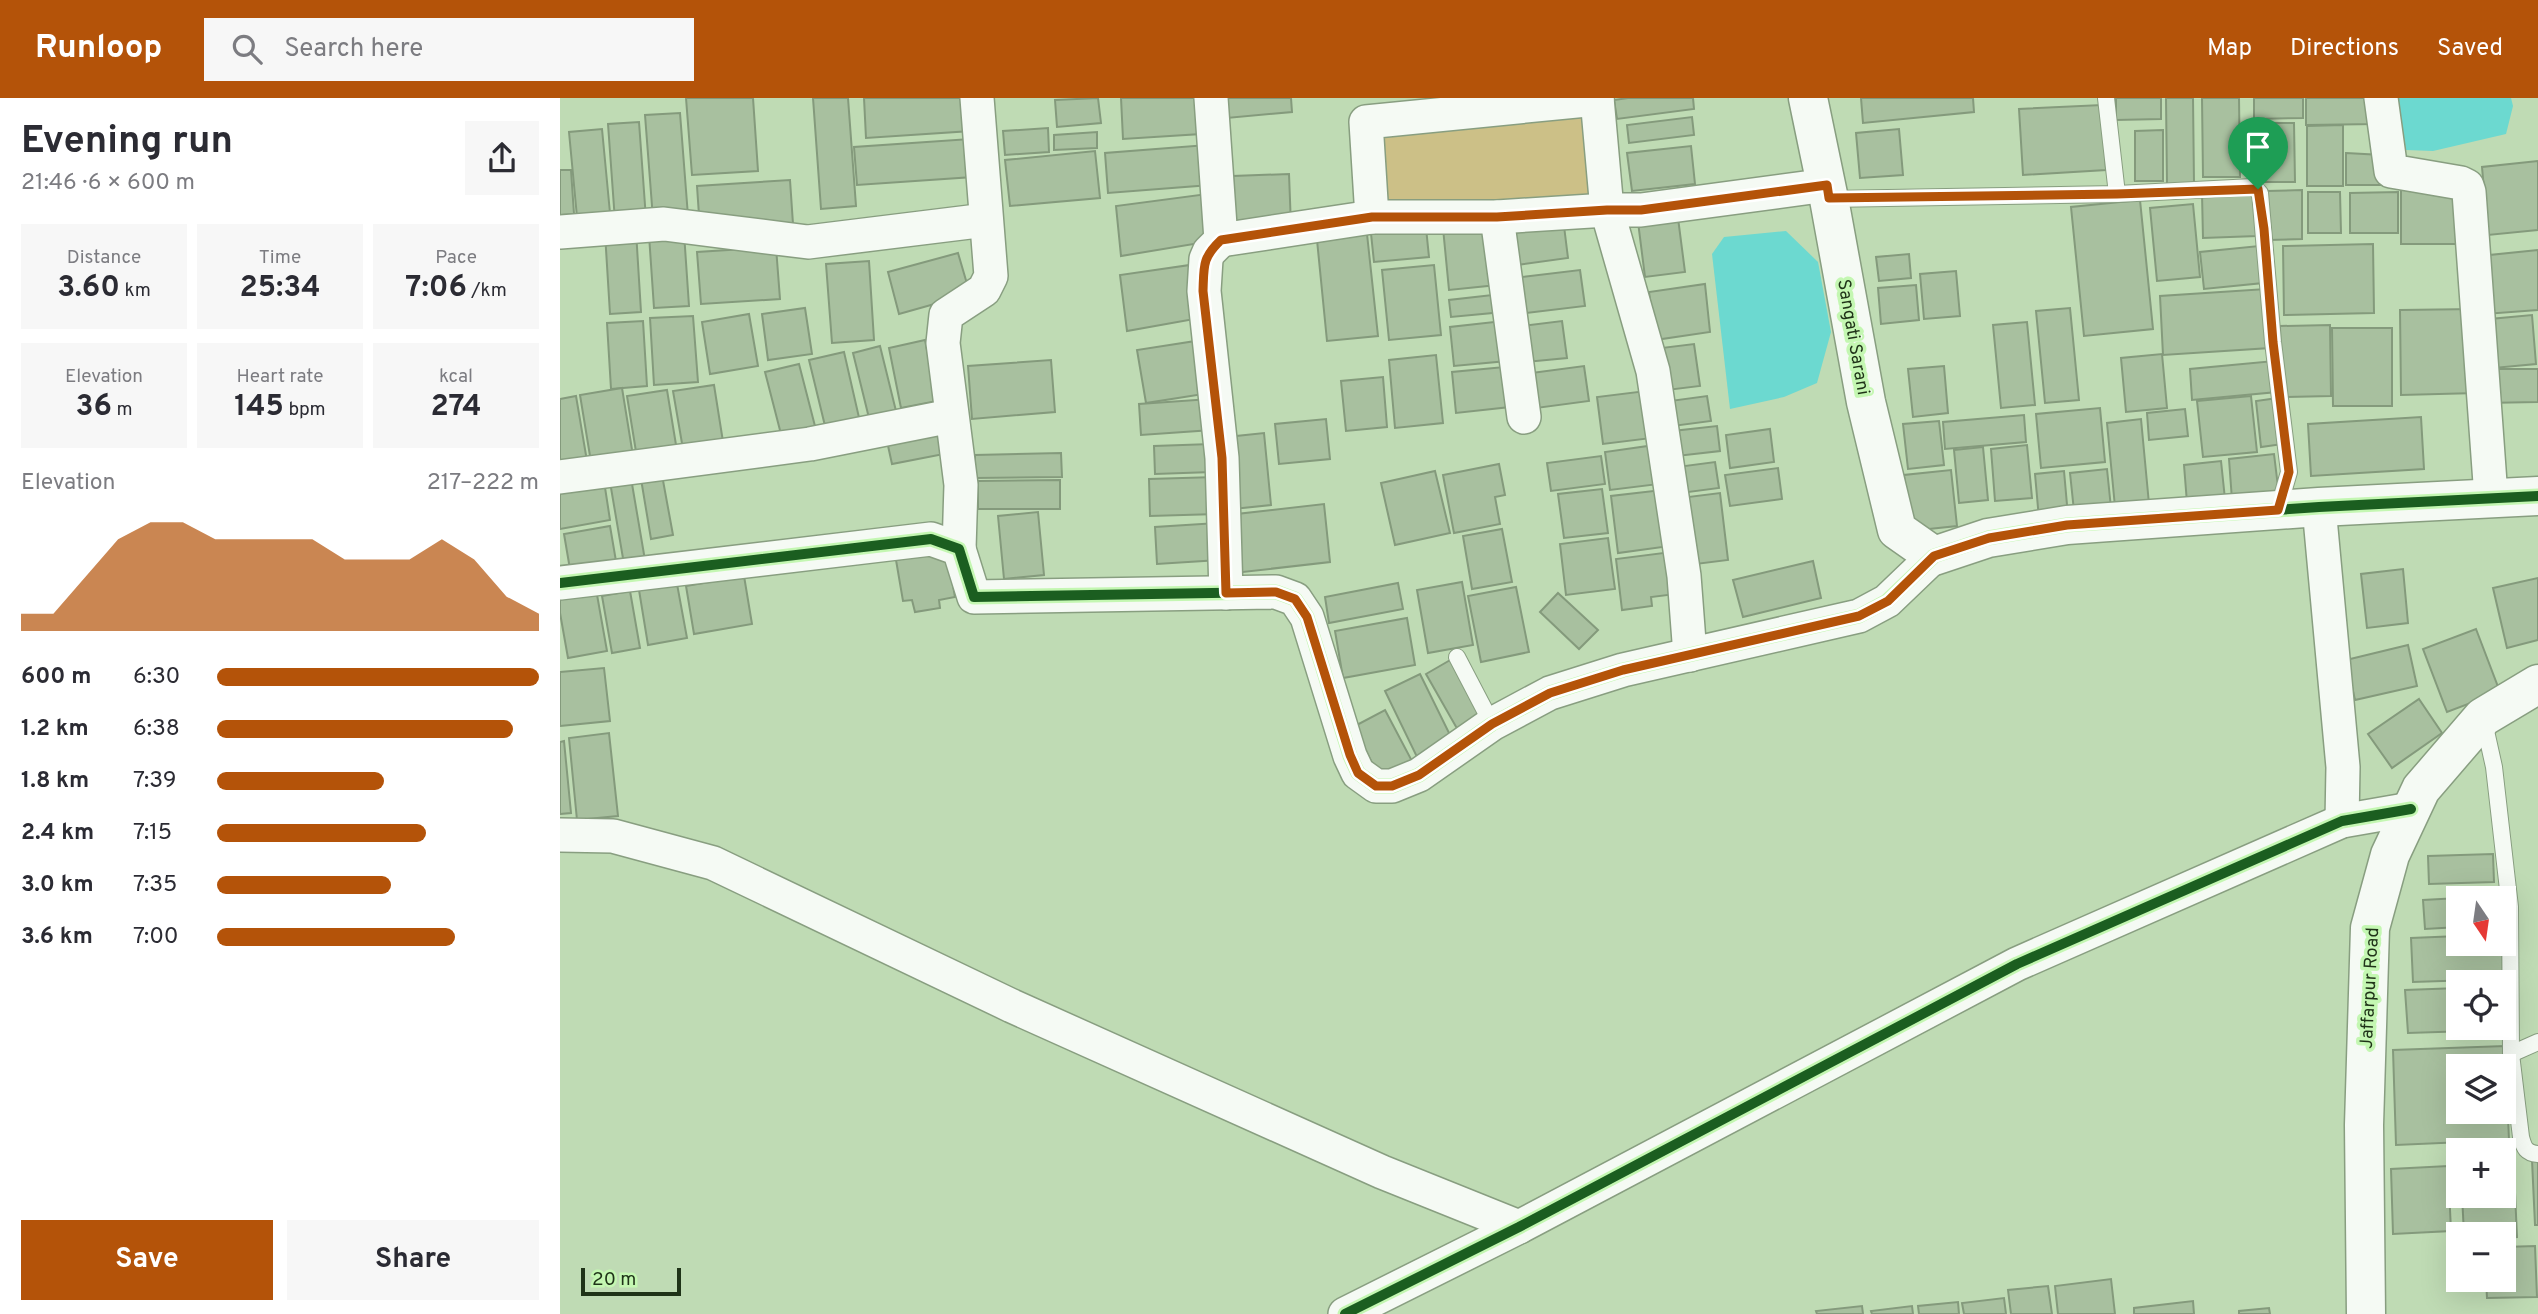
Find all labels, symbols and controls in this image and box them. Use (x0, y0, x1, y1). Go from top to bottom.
search box (204, 18, 694, 81)
text: Runloop (35, 28, 162, 70)
icon: search (228, 30, 266, 68)
text: Search here (284, 33, 423, 66)
text: Map (2207, 34, 2252, 64)
text: Directions (2290, 34, 2399, 64)
text: Saved (2437, 34, 2503, 64)
pin (2228, 117, 2288, 189)
text: Evening run (21, 118, 233, 167)
button: share (465, 121, 539, 195)
icon: arrive (2239, 128, 2277, 166)
text: 21:46 · 6 × 600 m (21, 169, 195, 198)
text: Distance (67, 246, 141, 270)
text: Time (259, 246, 301, 270)
text: Pace (435, 246, 477, 270)
text: 3.60 (57, 270, 120, 307)
text: 25:34 (239, 270, 321, 307)
text: 7:06 (405, 270, 467, 307)
street label: Sangati Sarani (1831, 278, 1874, 397)
text: km (120, 279, 151, 303)
text: /km (467, 279, 507, 303)
text: Elevation (65, 365, 143, 389)
text: Heart rate (237, 365, 323, 389)
text: kcal (439, 365, 473, 389)
text: 36 (76, 389, 112, 426)
text: 145 (234, 389, 284, 426)
text: 274 (431, 389, 481, 426)
text: m (112, 398, 132, 422)
text: bpm (284, 398, 326, 422)
text: Elevation (21, 469, 116, 498)
text: 217–222 m (427, 469, 539, 498)
text: 600 m (21, 663, 91, 692)
text: 6:30 (133, 663, 180, 692)
text: 1.2 km (21, 715, 89, 744)
text: 6:38 (133, 715, 180, 744)
text: 1.8 km (21, 767, 89, 796)
text: 7:39 (133, 767, 176, 796)
text: 2.4 km (21, 819, 94, 848)
text: 7:15 (133, 819, 172, 848)
text: 3.0 km (21, 871, 94, 900)
text: 7:35 (133, 871, 177, 900)
north arrow (2446, 886, 2516, 956)
map controls (2446, 886, 2516, 1292)
text: 3.6 km (21, 923, 93, 952)
text: 7:00 (133, 923, 179, 952)
street label: Jaffarpur Road (2356, 927, 2385, 1049)
button: locate (2446, 970, 2516, 1040)
button: layers (2446, 1054, 2516, 1124)
button: + (2446, 1138, 2516, 1208)
button: Save (21, 1220, 273, 1300)
button: Share (287, 1220, 539, 1300)
button: − (2446, 1222, 2516, 1292)
scale bar (581, 1265, 681, 1297)
text: 20 m (592, 1268, 636, 1292)

